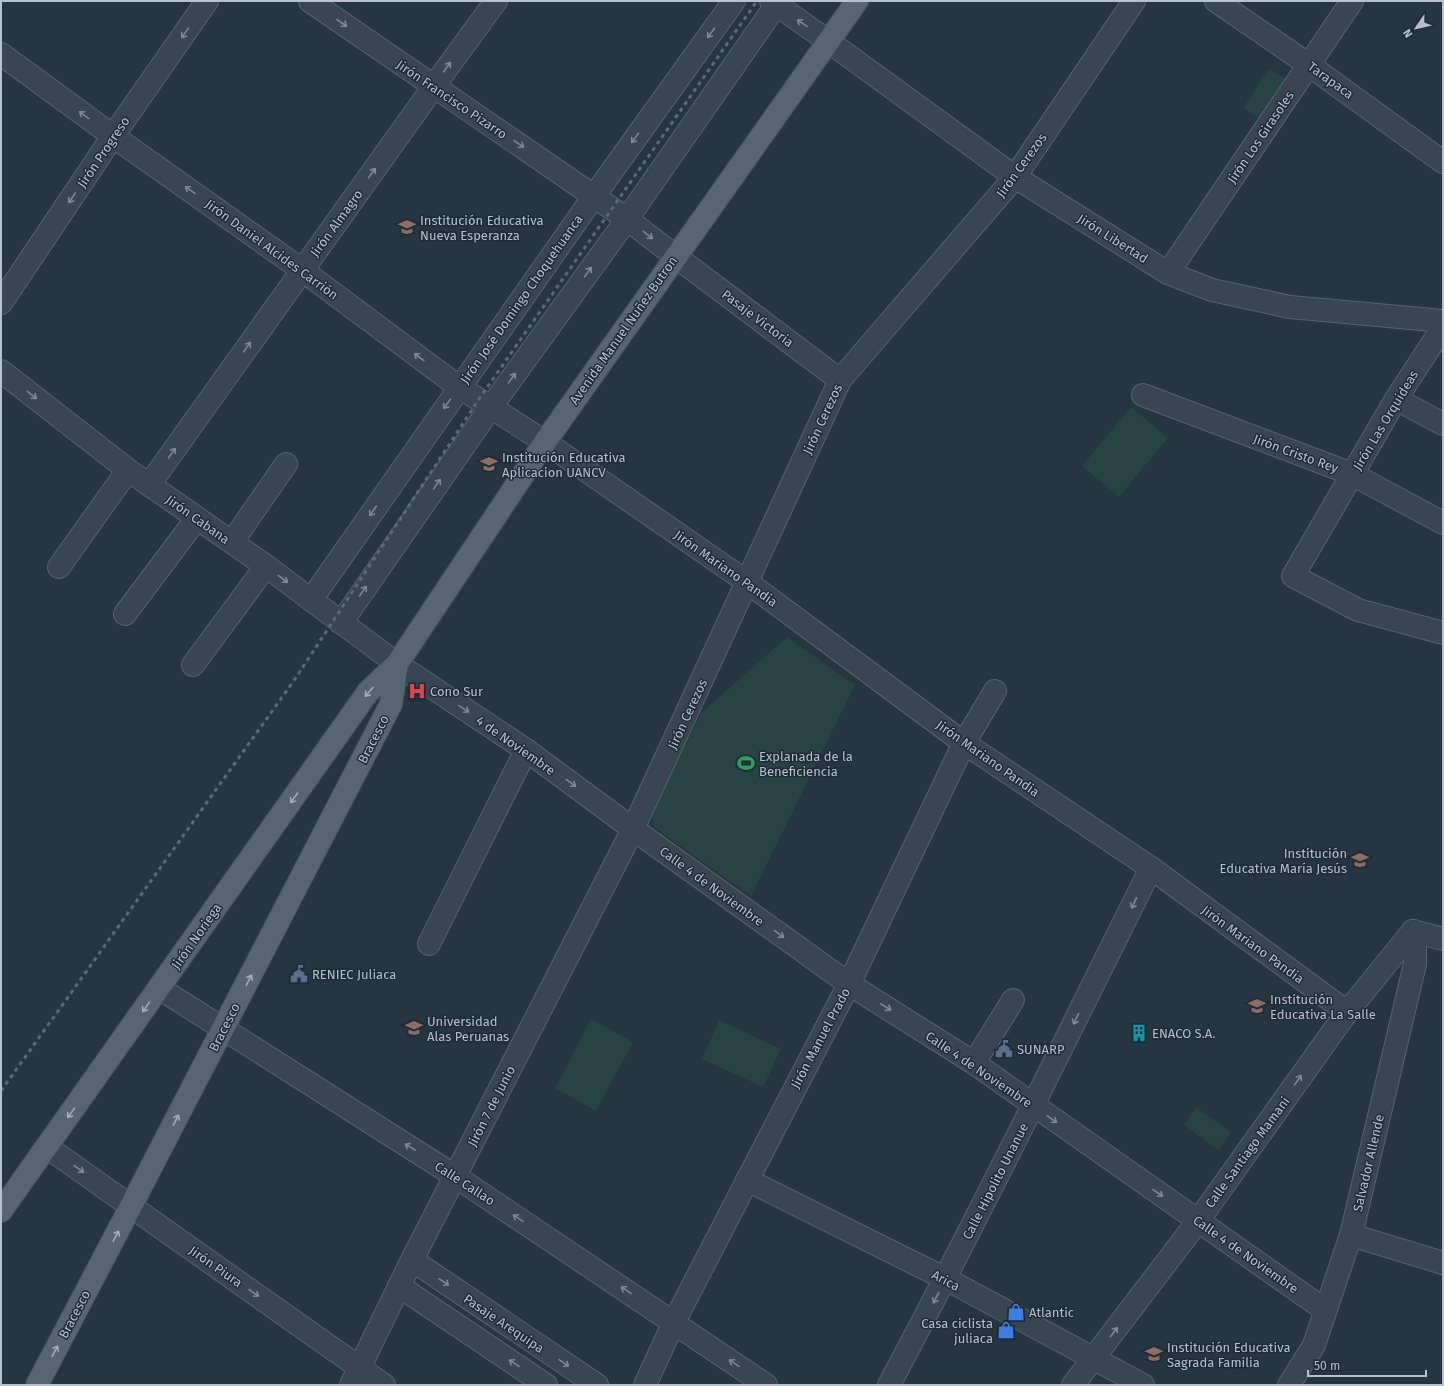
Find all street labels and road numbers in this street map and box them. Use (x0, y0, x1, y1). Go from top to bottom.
street label: Jirón Francisco Pizarro (394, 57, 510, 142)
street label: Tarapaca (1305, 59, 1356, 102)
street label: Jirón Los Girasoles (1224, 88, 1297, 186)
street label: Jirón Progreso (74, 114, 133, 191)
street label: Jirón Cerezos (993, 130, 1050, 200)
street label: Jirón Almagro (307, 187, 366, 260)
street label: Jirón Daniel Alcides Carrión (202, 196, 341, 303)
street label: Jirón Libertad (1075, 211, 1151, 266)
street label: Jirón José Domingo Choquehuanca (457, 212, 586, 387)
street label: Avenida Manuel Nuñez Butron (566, 253, 680, 407)
street label: Pasaje Victoria (719, 287, 796, 350)
street label: Jirón Las Orquideas (1350, 367, 1421, 473)
street label: Jirón Cerezos (800, 382, 845, 457)
street label: Jirón Cristo Rey (1251, 431, 1341, 476)
street label: Jirón Cabana (163, 492, 233, 547)
street label: Jirón Mariano Pandia (671, 527, 780, 610)
street label: Jirón Cerezos (665, 677, 710, 752)
street label: Bracesco (355, 713, 392, 766)
street label: 4 de Noviembre (473, 713, 558, 778)
street label: Jirón Mariano Pandia (933, 717, 1042, 800)
street label: Calle 4 de Noviembre (657, 844, 767, 929)
street label: Jirón Noriega (168, 901, 225, 972)
street label: Jirón Mariano Pandia (1199, 902, 1307, 986)
street label: Jirón Manuel Prado (788, 985, 853, 1091)
street label: Bracesco (206, 1001, 243, 1054)
street label: Calle 4 de Noviembre (923, 1028, 1035, 1111)
street label: Jirón 7 de Junio (465, 1063, 518, 1149)
street label: Calle Santiago Mamani (1202, 1094, 1293, 1211)
street label: Salvador Allende (1350, 1113, 1387, 1213)
street label: Calle Hipolito Unanue (960, 1121, 1031, 1242)
street label: Calle Callao (432, 1158, 498, 1208)
street label: Calle 4 de Noviembre (1190, 1212, 1301, 1296)
street label: Jirón Piura (186, 1243, 245, 1290)
street label: Arica (929, 1267, 962, 1294)
street label: Bracesco (56, 1288, 93, 1341)
street label: Pasaje Arequipa (461, 1291, 547, 1356)

